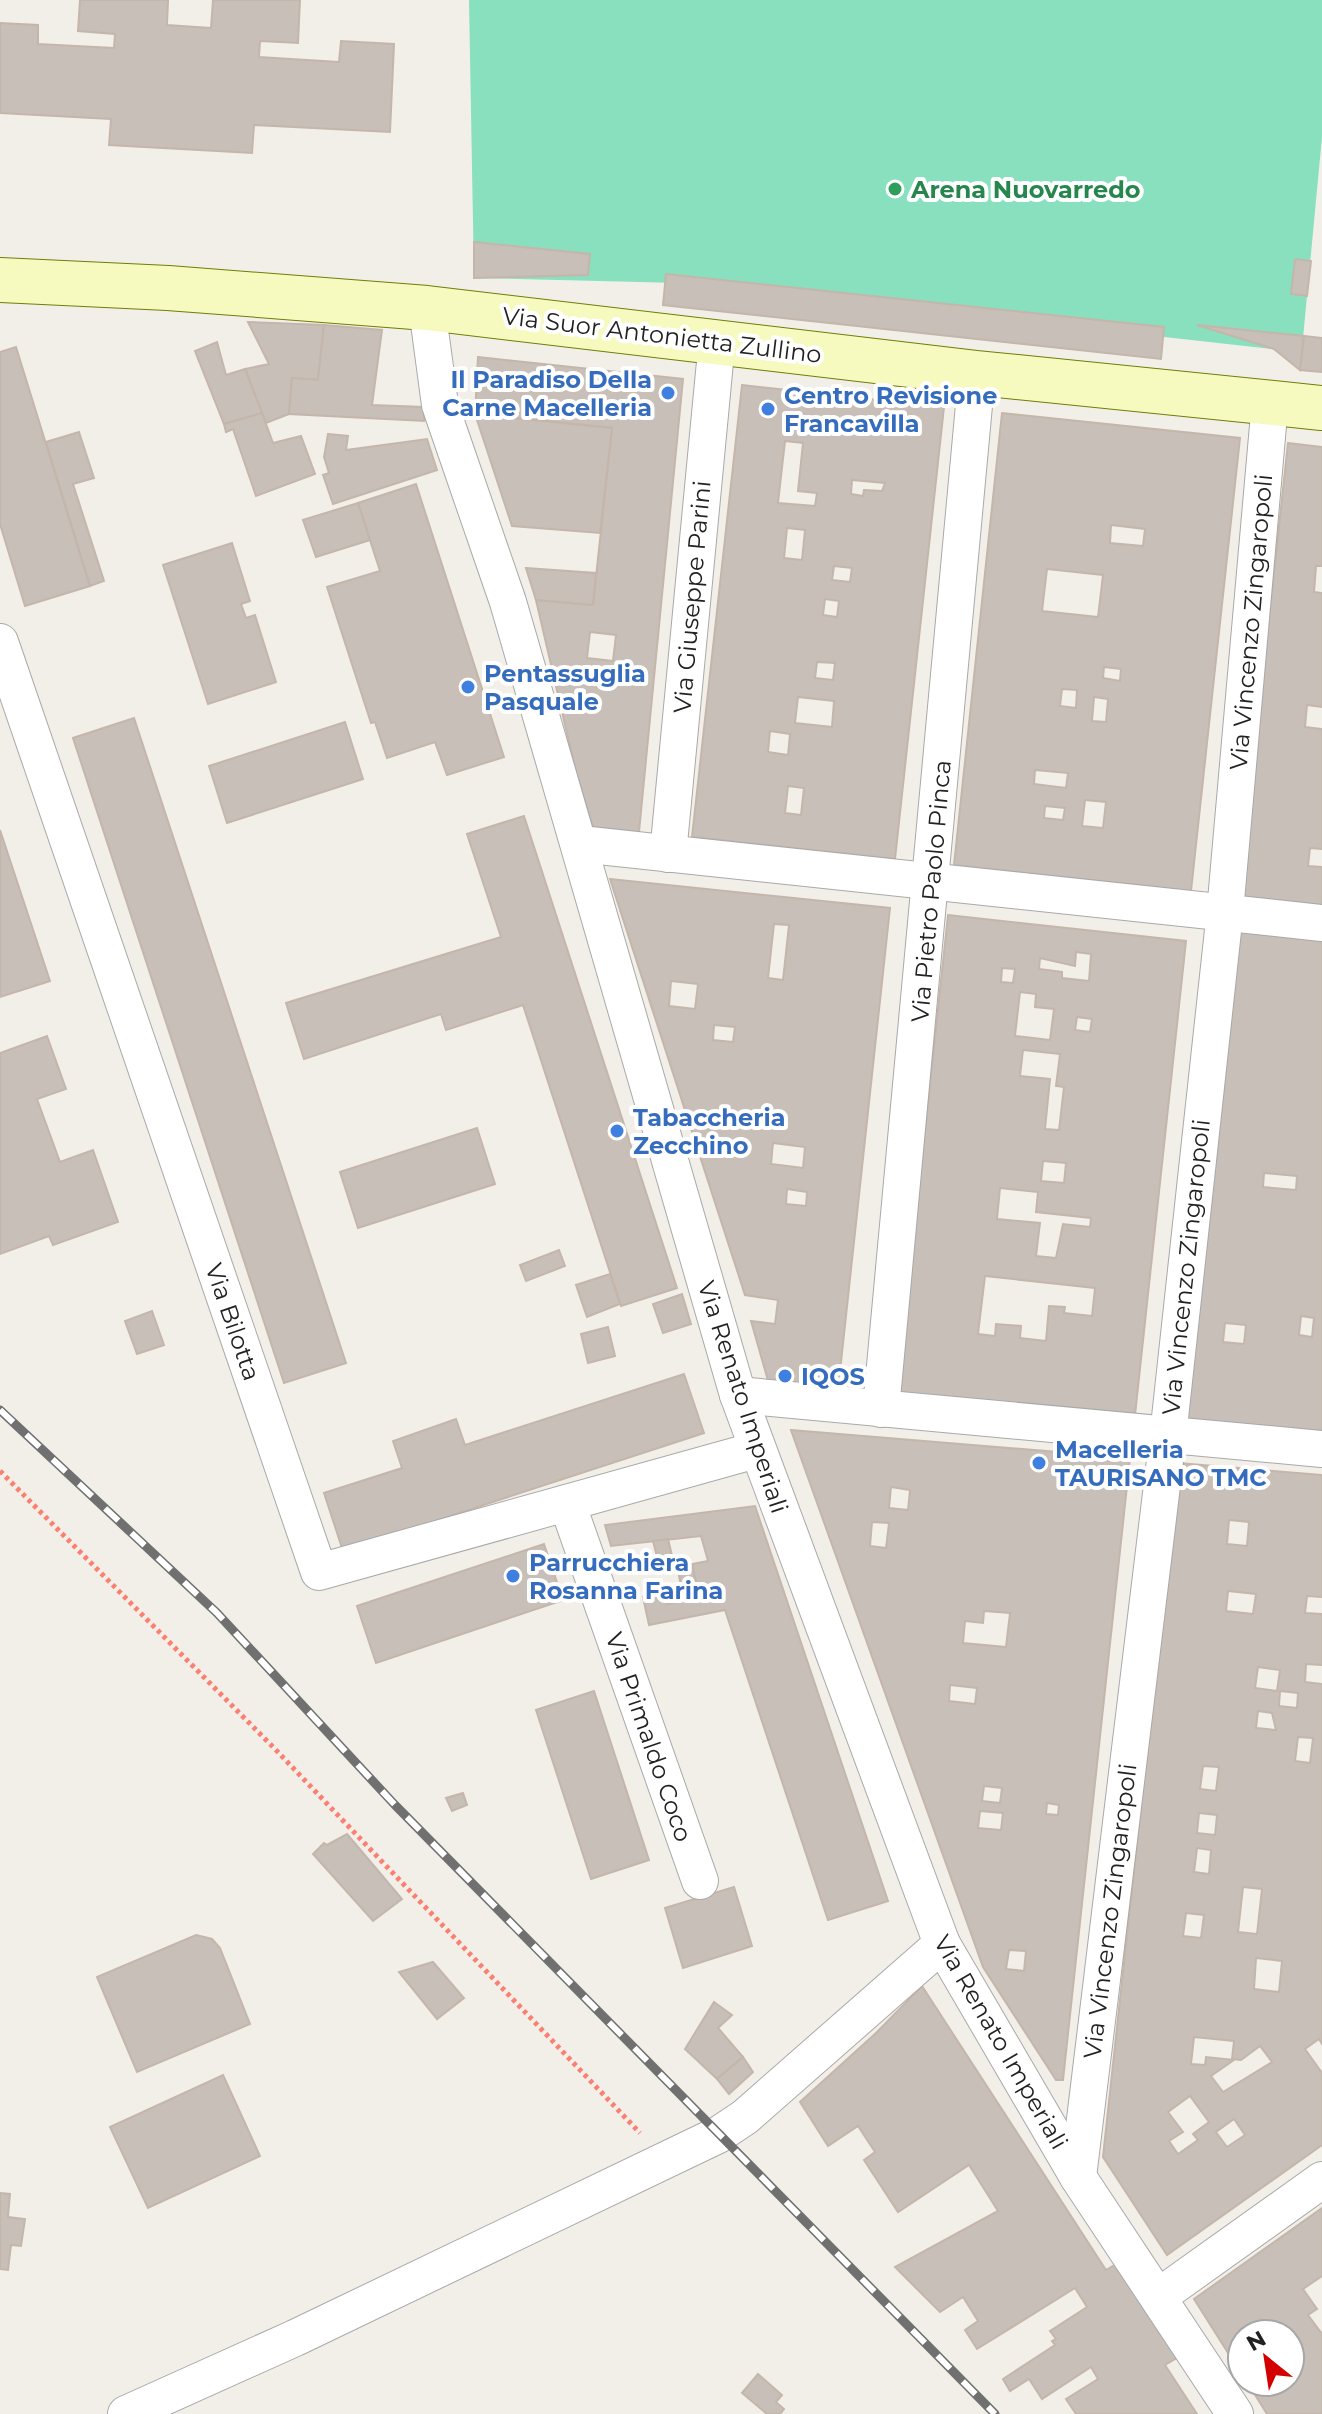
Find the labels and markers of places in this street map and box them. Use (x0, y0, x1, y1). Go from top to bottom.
place label: Arena Nuovarredo (910, 175, 1141, 204)
marker: Arena Nuovarredo (886, 180, 904, 198)
place label: Il Paradiso Della Carne Macelleria (442, 365, 652, 422)
place label: Centro Revisione Francavilla (784, 381, 997, 438)
marker: Il Paradiso Della Carne Macelleria (659, 384, 677, 402)
marker: Centro Revisione Francavilla (759, 400, 777, 418)
place label: Pentassuglia Pasquale (484, 659, 646, 716)
marker: Pentassuglia Pasquale (459, 678, 477, 696)
place label: Tabaccheria Zecchino (633, 1103, 785, 1160)
marker: Tabaccheria Zecchino (608, 1122, 626, 1140)
place label: IQOS (801, 1362, 865, 1391)
marker: IQOS (776, 1367, 794, 1385)
place label: Macelleria TAURISANO TMC (1055, 1435, 1267, 1492)
marker: Macelleria TAURISANO TMC (1030, 1454, 1048, 1472)
place label: Parrucchiera Rosanna Farina (529, 1548, 723, 1605)
marker: Parrucchiera Rosanna Farina (504, 1567, 522, 1585)

